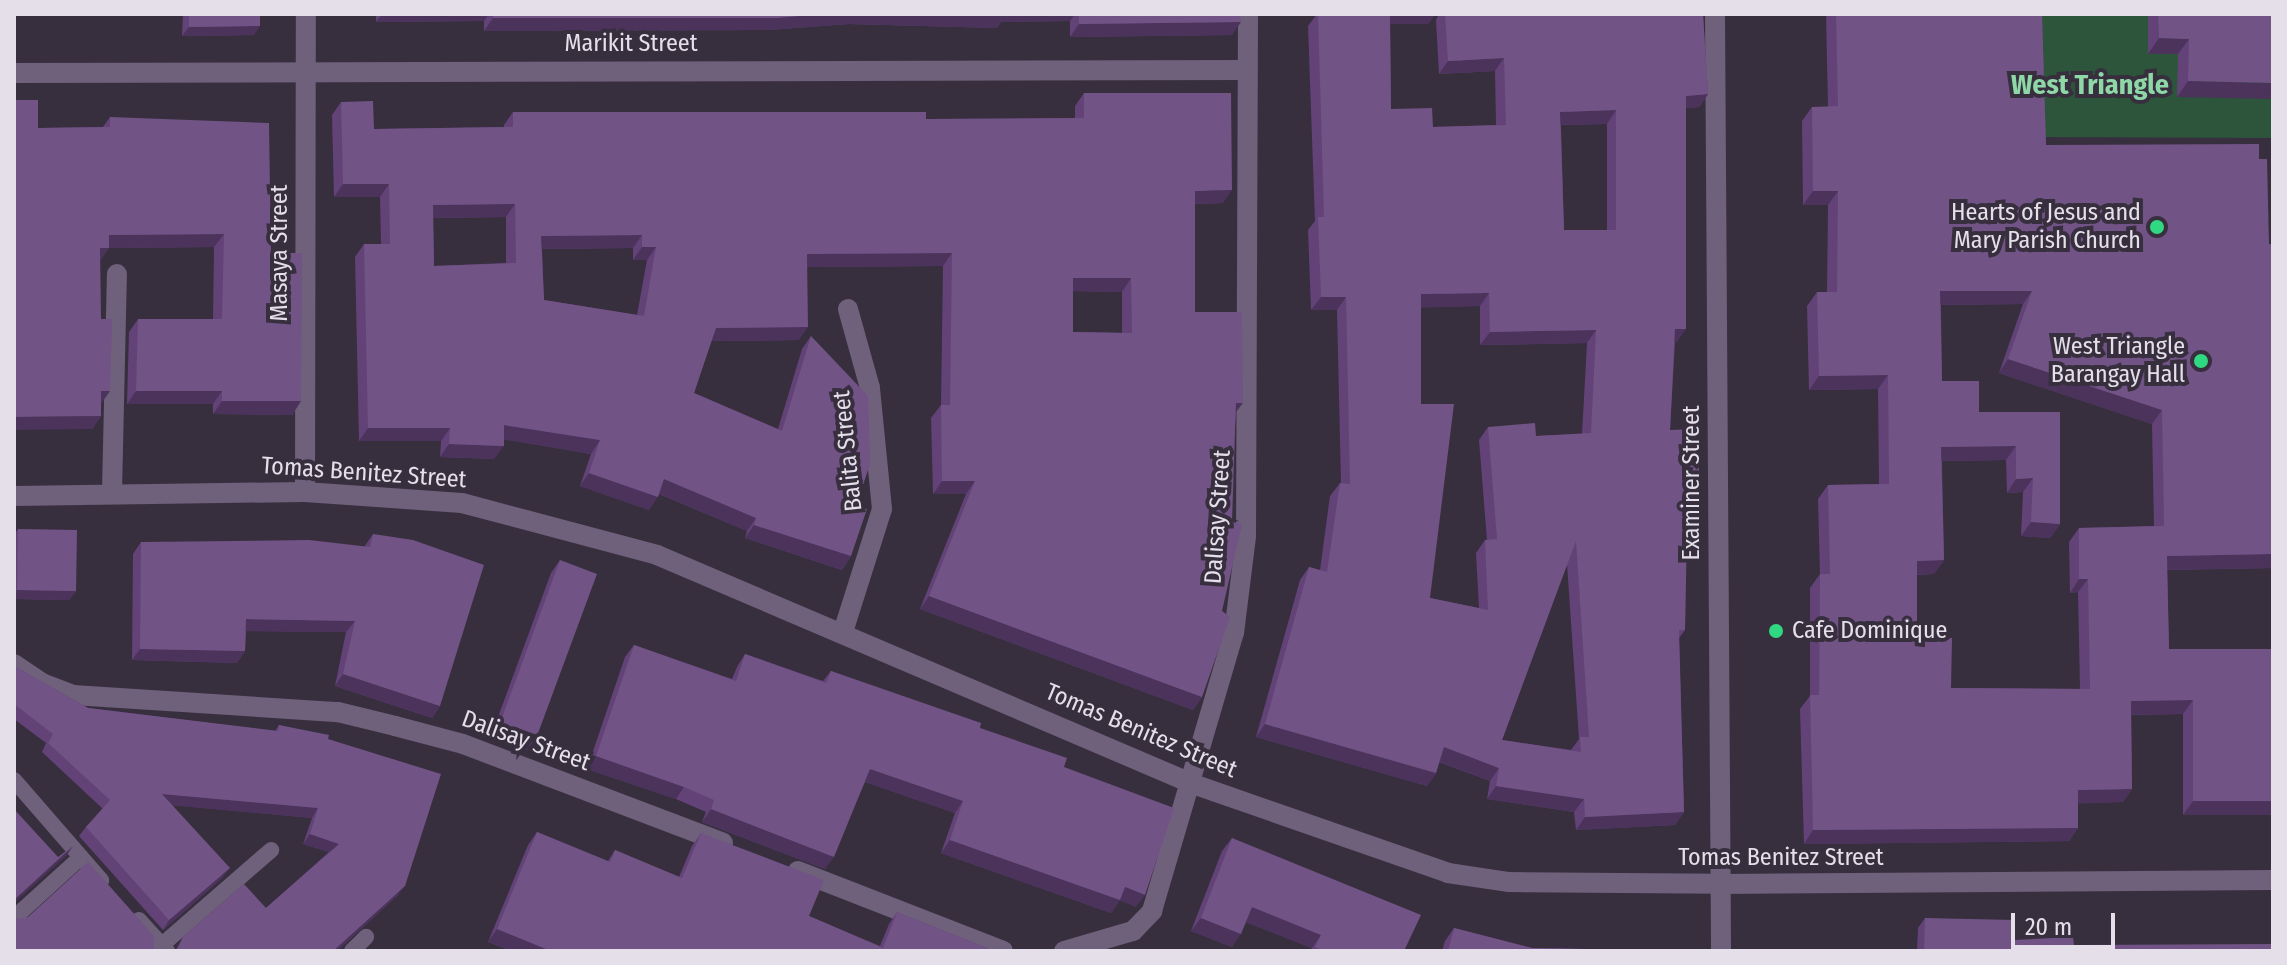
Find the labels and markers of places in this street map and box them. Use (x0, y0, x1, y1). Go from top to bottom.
place label: Hearts of Jesus and Mary Parish Church (1951, 199, 2141, 255)
marker: Hearts of Jesus and Mary Parish Church (2148, 218, 2166, 236)
place label: West Triangle Barangay Hall (2051, 333, 2185, 389)
marker: West Triangle Barangay Hall (2192, 352, 2210, 370)
place label: Cafe Dominique (1792, 617, 1947, 645)
marker: Cafe Dominique (1767, 622, 1785, 640)

